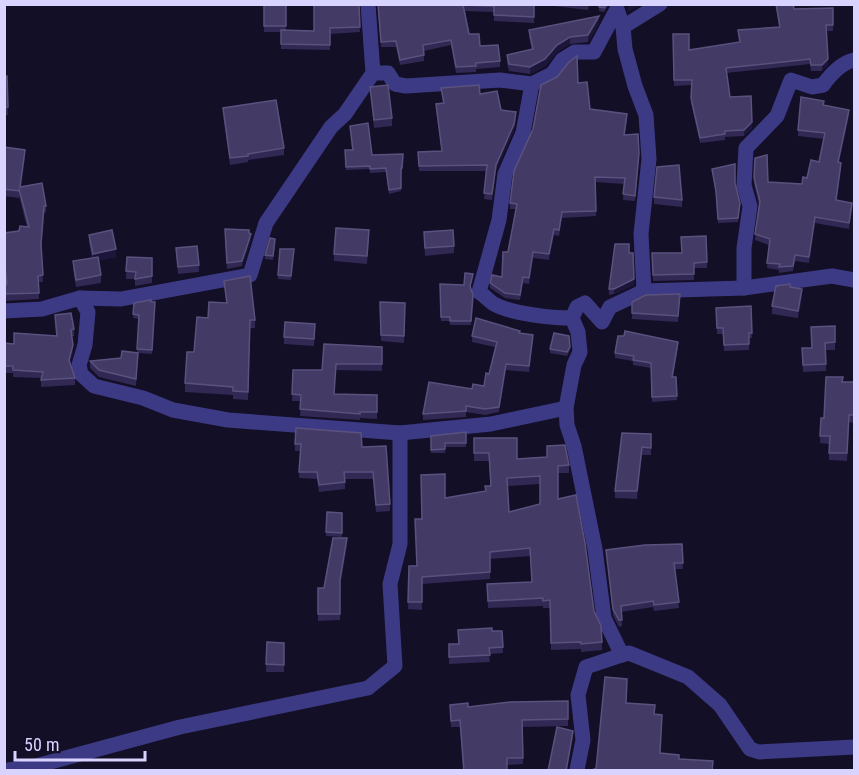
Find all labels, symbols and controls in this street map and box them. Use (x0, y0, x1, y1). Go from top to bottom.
scale bar (15, 724, 146, 762)
text: 50 m (24, 734, 59, 755)

